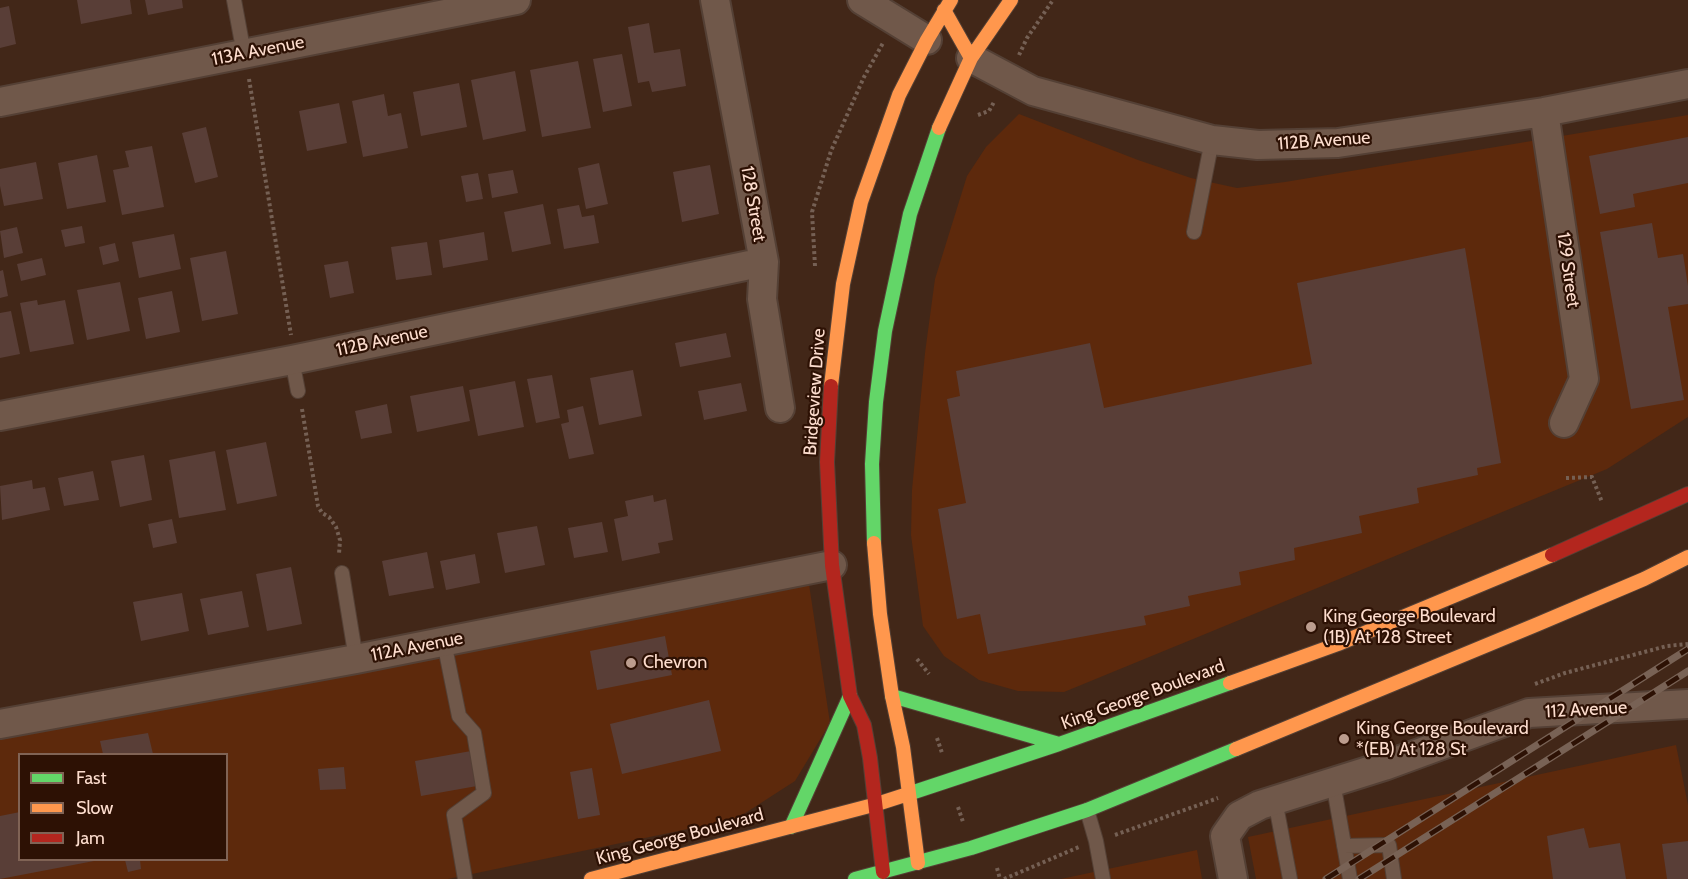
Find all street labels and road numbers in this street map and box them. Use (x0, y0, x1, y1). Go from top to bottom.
street label: 113A Avenue (210, 31, 306, 71)
street label: 112B Avenue (1277, 127, 1371, 155)
street label: 128 Street (736, 164, 770, 244)
street label: 129 Street (1552, 231, 1584, 309)
street label: 112B Avenue (334, 321, 430, 361)
street label: Bridgeview Drive (800, 328, 830, 456)
street label: 112A Avenue (369, 627, 465, 667)
street label: King George Boulevard (1058, 655, 1228, 735)
street label: 112 Avenue (1544, 697, 1628, 723)
street label: King George Boulevard (594, 804, 766, 870)

